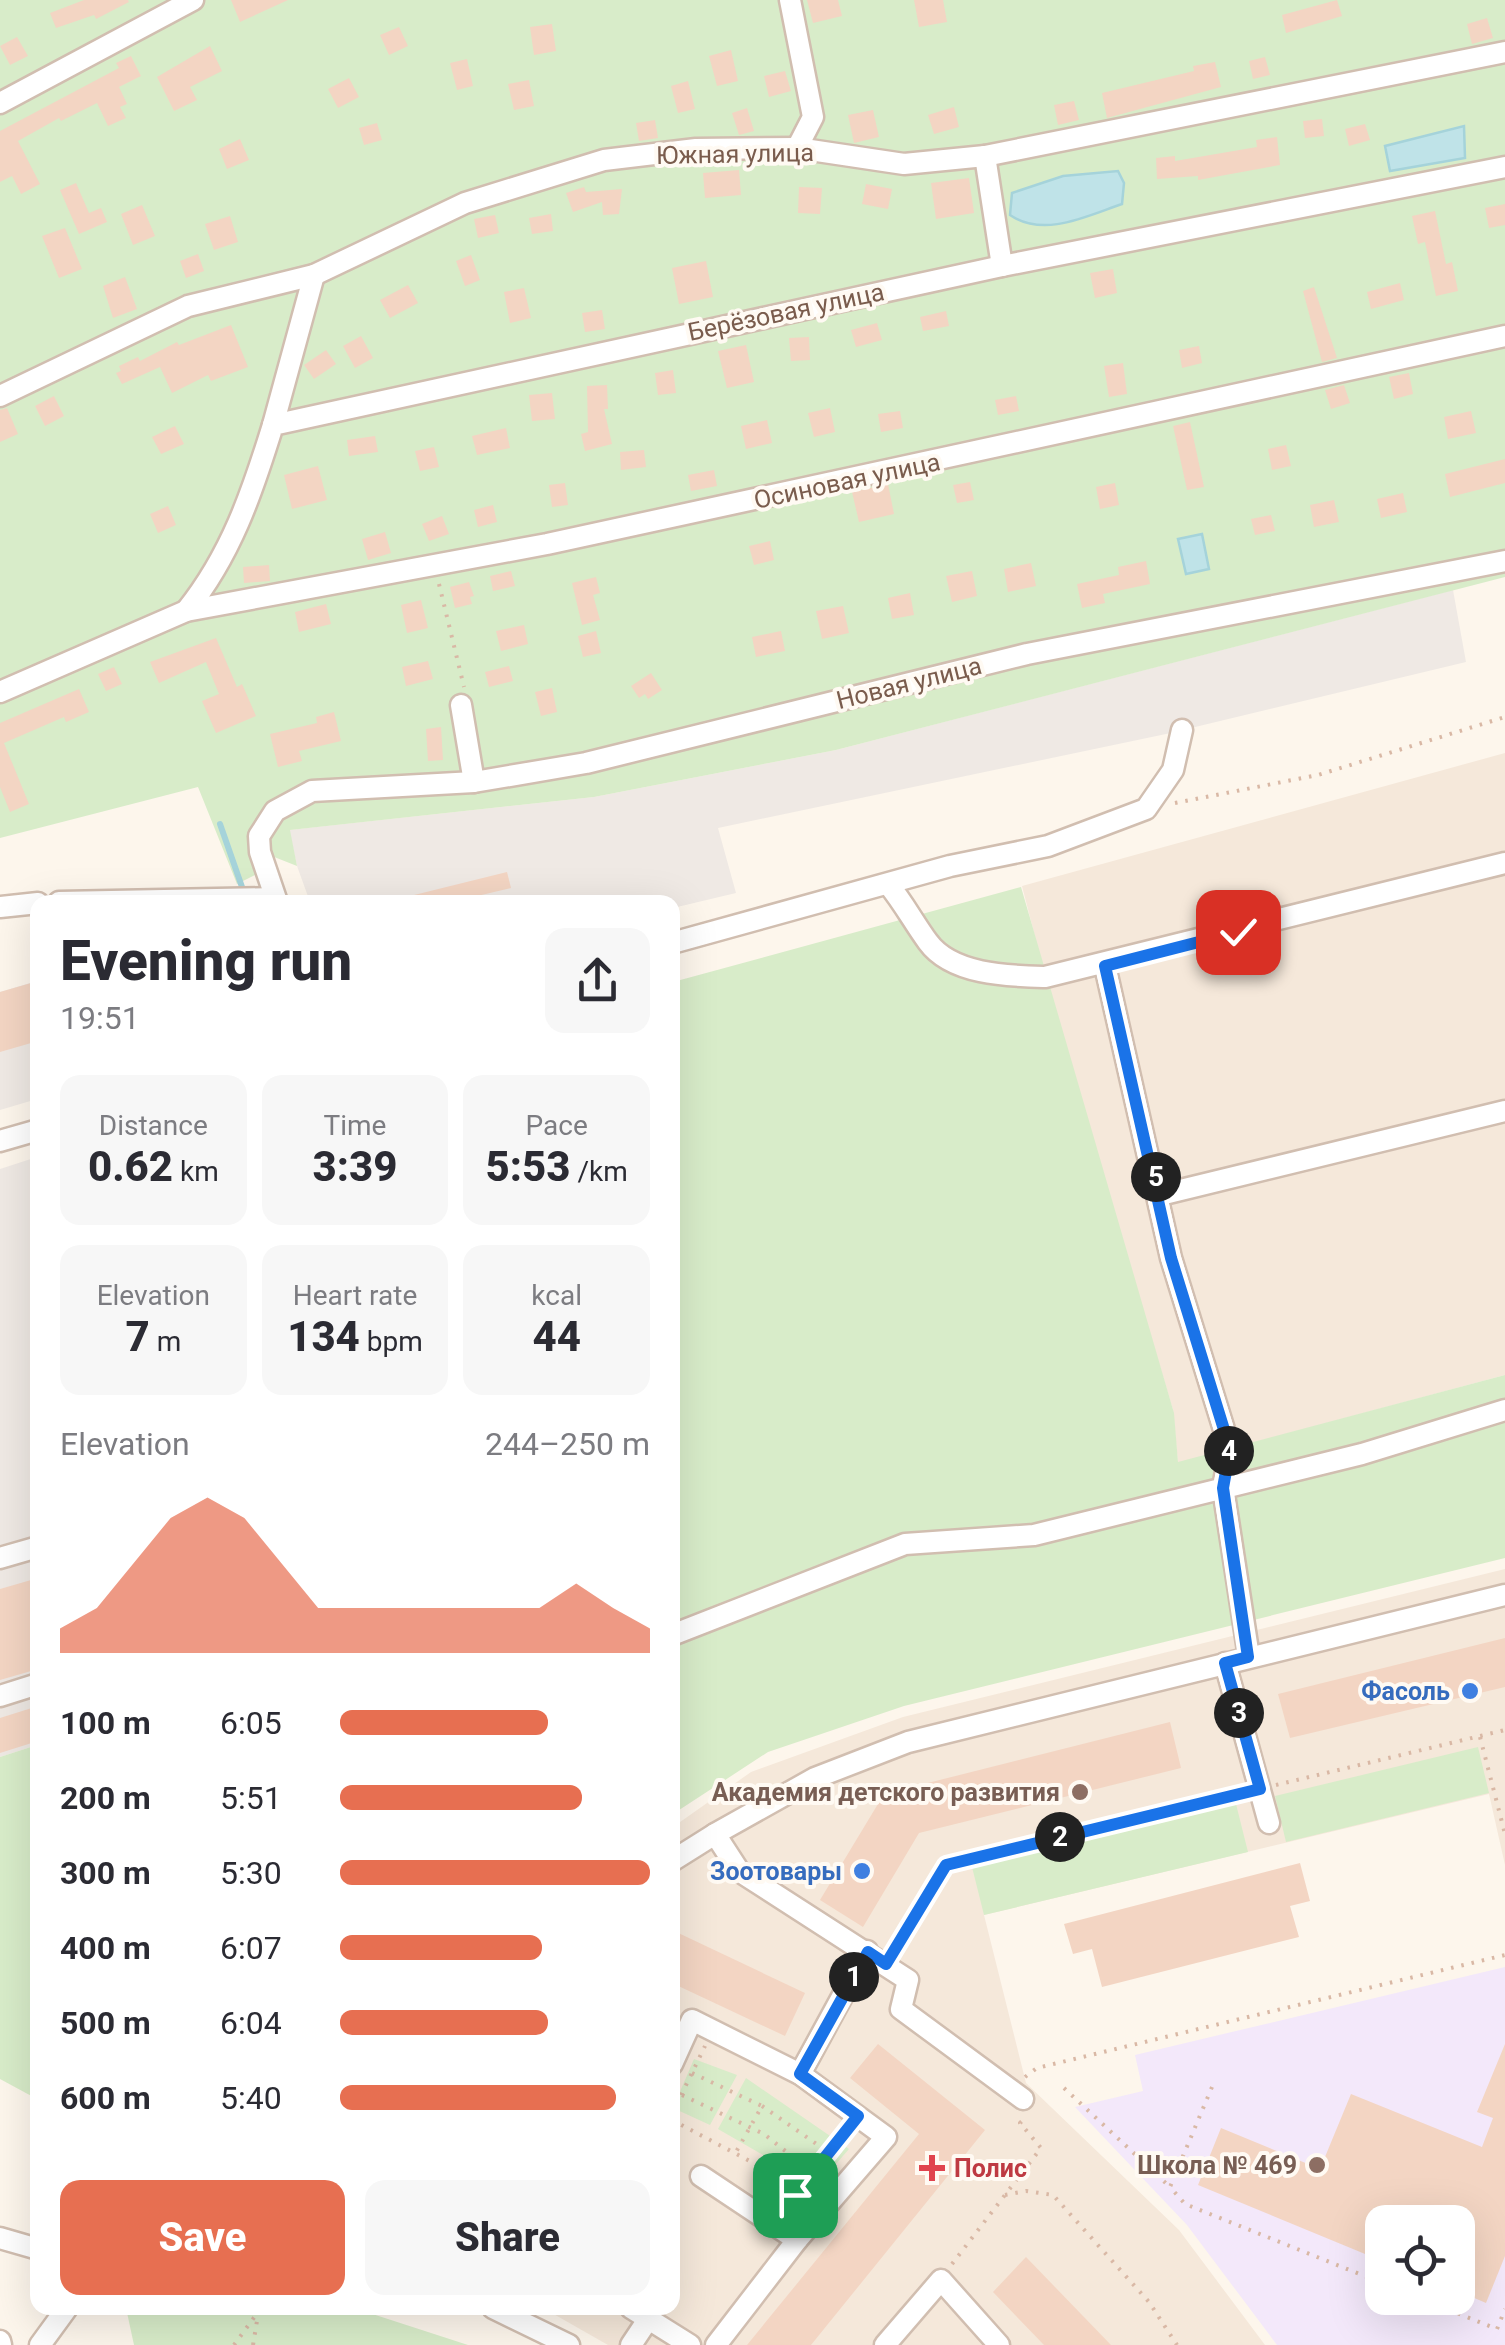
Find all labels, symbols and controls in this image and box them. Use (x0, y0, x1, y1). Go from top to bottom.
street label: Южная улица (656, 138, 814, 170)
street label: Берёзовая улица (685, 277, 887, 347)
street label: Осиновая улица (751, 447, 943, 515)
street label: Новая улица (833, 651, 985, 715)
pin (1196, 890, 1281, 975)
icon: check (1211, 905, 1266, 960)
button: share (545, 928, 650, 1033)
text: Evening run (60, 929, 352, 993)
text: 19:51 (60, 999, 140, 1037)
text: Distance (99, 1109, 208, 1142)
text: Time (324, 1109, 386, 1142)
text: Pace (526, 1109, 588, 1142)
text: 0.62 (88, 1142, 173, 1191)
text: 3:39 (313, 1142, 397, 1191)
text: 5:53 (486, 1142, 570, 1191)
pin: 5 (1131, 1152, 1181, 1202)
text: km (173, 1155, 219, 1188)
text: /km (570, 1155, 628, 1188)
text: 5 (1148, 1160, 1164, 1193)
text: Elevation (97, 1279, 210, 1312)
text: Heart rate (293, 1279, 417, 1312)
text: kcal (531, 1279, 582, 1312)
text: 7 (125, 1312, 150, 1361)
text: 134 (287, 1312, 360, 1361)
text: 44 (532, 1312, 581, 1361)
text: m (150, 1325, 181, 1358)
text: bpm (360, 1325, 423, 1358)
text: Elevation (60, 1425, 190, 1463)
text: 244–250 m (485, 1425, 650, 1463)
pin: 4 (1204, 1426, 1254, 1476)
text: 4 (1221, 1434, 1237, 1467)
place label: Фасоль (1361, 1677, 1450, 1706)
marker: Фасоль (1459, 1680, 1481, 1702)
pin: 3 (1214, 1688, 1264, 1738)
text: 3 (1231, 1696, 1247, 1729)
text: 100 m (60, 1704, 151, 1742)
text: 6:05 (220, 1704, 282, 1742)
place label: Академия детского развития (712, 1778, 1060, 1807)
text: 200 m (60, 1779, 151, 1817)
text: 5:51 (220, 1779, 282, 1817)
marker: Академия детского развития (1069, 1781, 1091, 1803)
pin: 2 (1035, 1812, 1085, 1862)
text: 2 (1052, 1820, 1068, 1853)
text: 300 m (60, 1854, 151, 1892)
text: 5:30 (220, 1854, 282, 1892)
place label: Зоотовары (710, 1857, 842, 1886)
marker: Зоотовары (851, 1860, 873, 1882)
text: 400 m (60, 1929, 151, 1967)
text: 6:07 (220, 1929, 282, 1967)
pin: 1 (829, 1952, 879, 2002)
text: 1 (846, 1960, 862, 1993)
text: 500 m (60, 2004, 151, 2042)
text: 6:04 (220, 2004, 282, 2042)
text: 600 m (60, 2079, 151, 2117)
text: 5:40 (220, 2079, 282, 2117)
place label: Школа № 469 (1137, 2151, 1297, 2180)
pin (753, 2153, 838, 2238)
place label: Полис (954, 2154, 1027, 2183)
marker: Школа № 469 (1306, 2154, 1328, 2176)
marker: Полис (919, 2155, 945, 2181)
icon: arrive (768, 2168, 823, 2223)
button: Save (60, 2180, 345, 2295)
button: Share (365, 2180, 650, 2295)
map controls (1365, 2205, 1475, 2315)
button: locate (1365, 2205, 1475, 2315)

